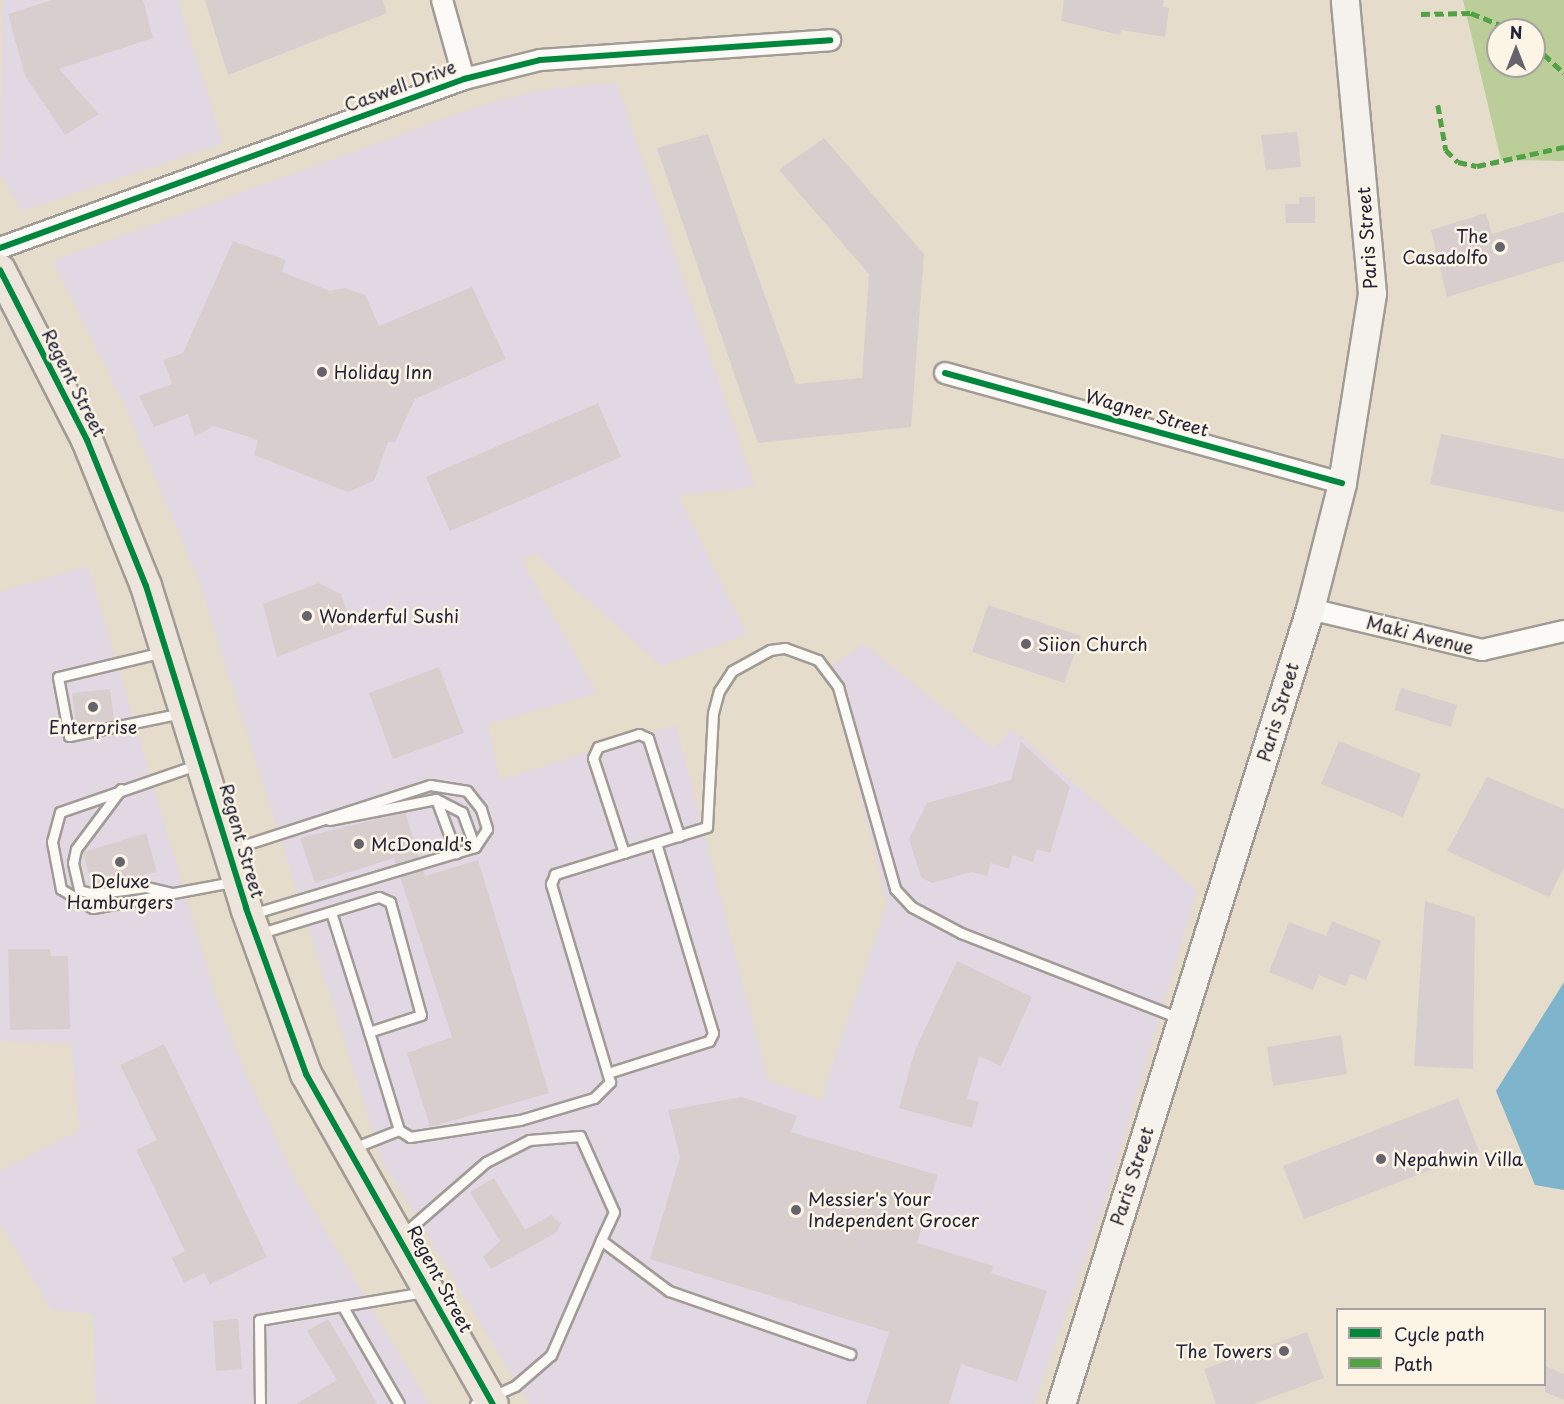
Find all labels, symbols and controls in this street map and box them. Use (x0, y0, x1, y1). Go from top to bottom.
north arrow (1486, 18, 1546, 78)
text: N (1510, 20, 1522, 44)
street label: Caswell Drive (341, 56, 459, 116)
street label: Paris Street (1353, 186, 1381, 290)
place label: The Casadolfo (1402, 226, 1488, 268)
marker: The Casadolfo (1493, 240, 1507, 254)
street label: Regent Street (37, 325, 111, 441)
place label: Holiday Inn (334, 361, 432, 383)
marker: Holiday Inn (315, 365, 329, 379)
street label: Wagner Street (1082, 385, 1212, 441)
place label: Wonderful Sushi (319, 605, 458, 627)
marker: Wonderful Sushi (300, 609, 314, 623)
street label: Maki Avenue (1363, 611, 1477, 659)
place label: Siion Church (1038, 633, 1148, 655)
marker: Siion Church (1019, 637, 1033, 651)
street label: Paris Street (1253, 660, 1303, 764)
marker: Enterprise (86, 700, 100, 714)
place label: Enterprise (49, 716, 137, 738)
street label: Regent Street (215, 781, 269, 901)
place label: McDonald's (371, 833, 472, 855)
marker: McDonald's (352, 837, 366, 851)
marker: Deluxe Hamburgers (113, 855, 127, 869)
place label: Deluxe Hamburgers (67, 871, 173, 914)
street label: Paris Street (1106, 1124, 1158, 1228)
place label: Nepahwin Villa (1393, 1148, 1522, 1170)
marker: Nepahwin Villa (1374, 1152, 1388, 1166)
place label: Messier's Your Independent Grocer (808, 1189, 980, 1232)
marker: Messier's Your Independent Grocer (789, 1203, 803, 1217)
street label: Regent Street (403, 1222, 477, 1336)
legend (1336, 1308, 1546, 1386)
text: Cycle path (1394, 1320, 1485, 1347)
place label: The Towers (1175, 1340, 1272, 1362)
marker: The Towers (1277, 1344, 1291, 1358)
text: Path (1394, 1350, 1433, 1377)

